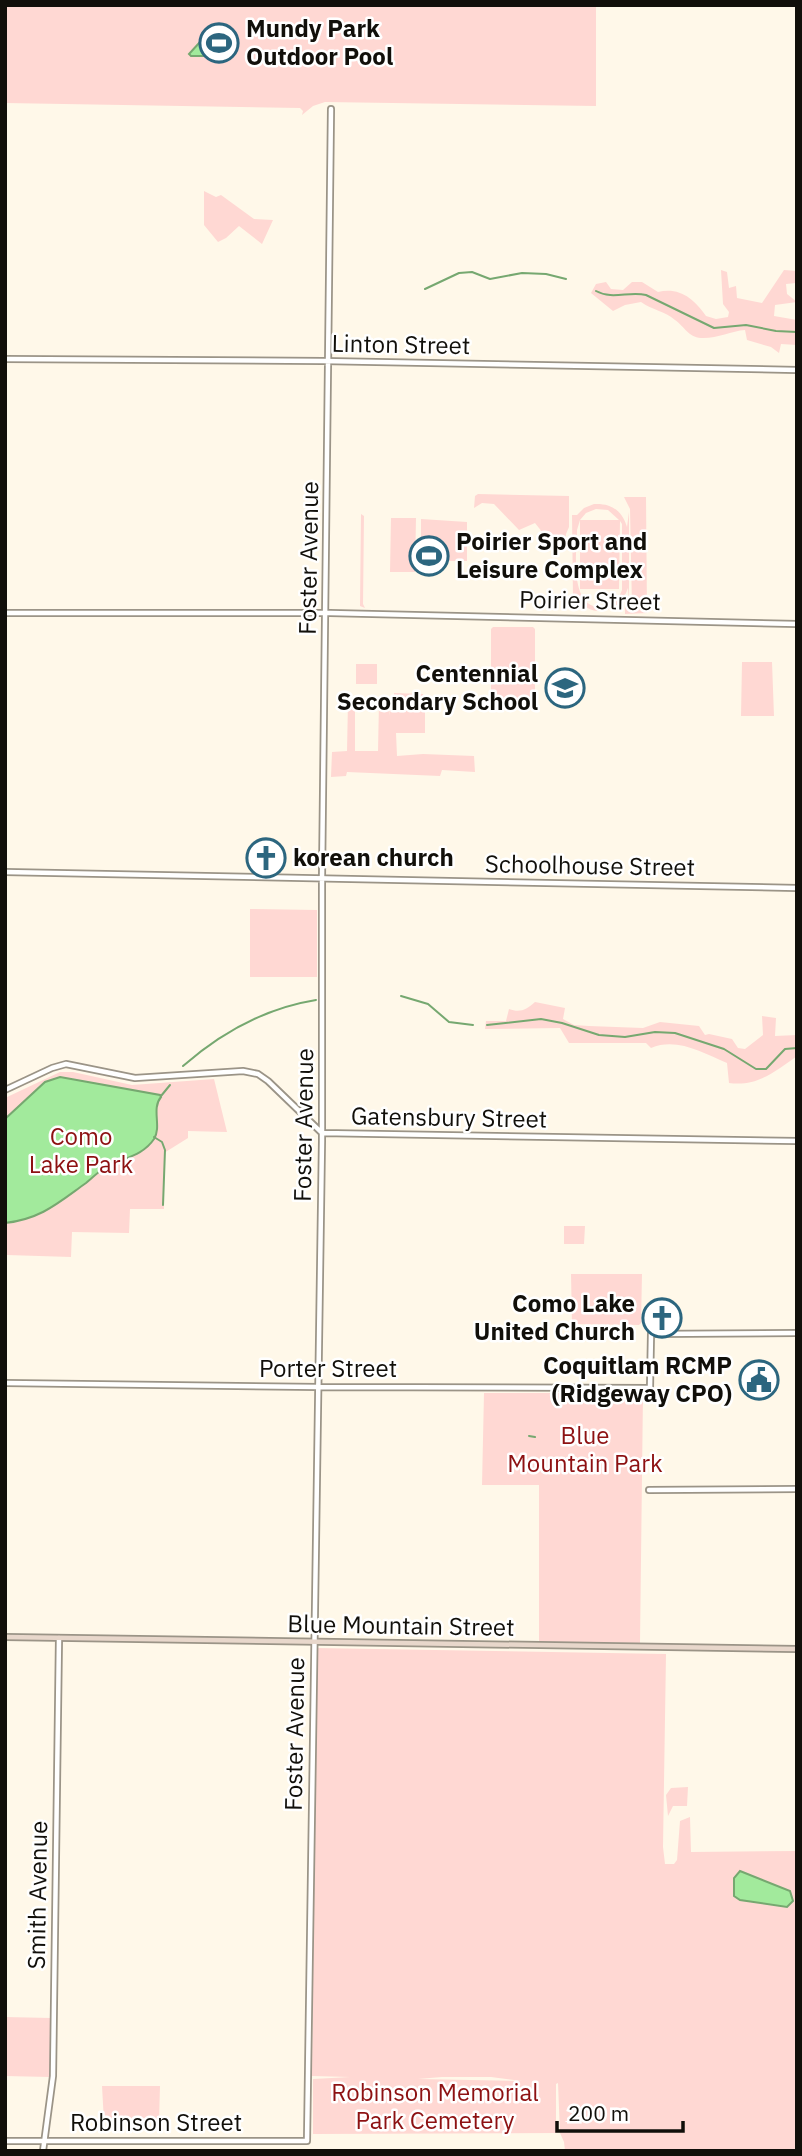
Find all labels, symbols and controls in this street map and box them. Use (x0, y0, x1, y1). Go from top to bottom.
place label: Mundy Park Outdoor Pool (246, 12, 393, 72)
sports icon: Mundy Park Outdoor Pool (198, 22, 240, 64)
street label: Linton Street (331, 327, 471, 361)
street label: Foster Avenue (291, 481, 325, 635)
place label: Poirier Sport and Leisure Complex (456, 525, 647, 585)
sports icon: Poirier Sport and Leisure Complex (408, 535, 450, 577)
street label: Poirier Street (519, 583, 661, 617)
place label: Centennial Secondary School (337, 657, 538, 717)
school or university icon: Centennial Secondary School (544, 667, 586, 709)
church icon: korean church (245, 837, 287, 879)
place label: korean church (293, 841, 454, 873)
street label: Schoolhouse Street (485, 847, 695, 883)
street label: Foster Avenue (286, 1048, 320, 1202)
street label: Gatensbury Street (351, 1099, 547, 1135)
park label: Como Lake Park (29, 1120, 134, 1180)
place label: Como Lake United Church (474, 1287, 635, 1347)
church icon: Como Lake United Church (641, 1297, 683, 1339)
place label: Coquitlam RCMP (Ridgeway CPO) (543, 1349, 732, 1409)
street label: Porter Street (259, 1352, 397, 1384)
public building icon: Coquitlam RCMP (Ridgeway CPO) (738, 1359, 780, 1401)
park label: Blue Mountain Park (507, 1419, 663, 1479)
street label: Blue Mountain Street (287, 1607, 515, 1643)
street label: Foster Avenue (277, 1657, 311, 1811)
street label: Smith Avenue (20, 1820, 54, 1970)
park label: Robinson Memorial Park Cemetery (331, 2076, 539, 2136)
scale bar (557, 2090, 683, 2134)
text: 200 m (568, 2099, 629, 2127)
street label: Robinson Street (70, 2106, 242, 2138)

